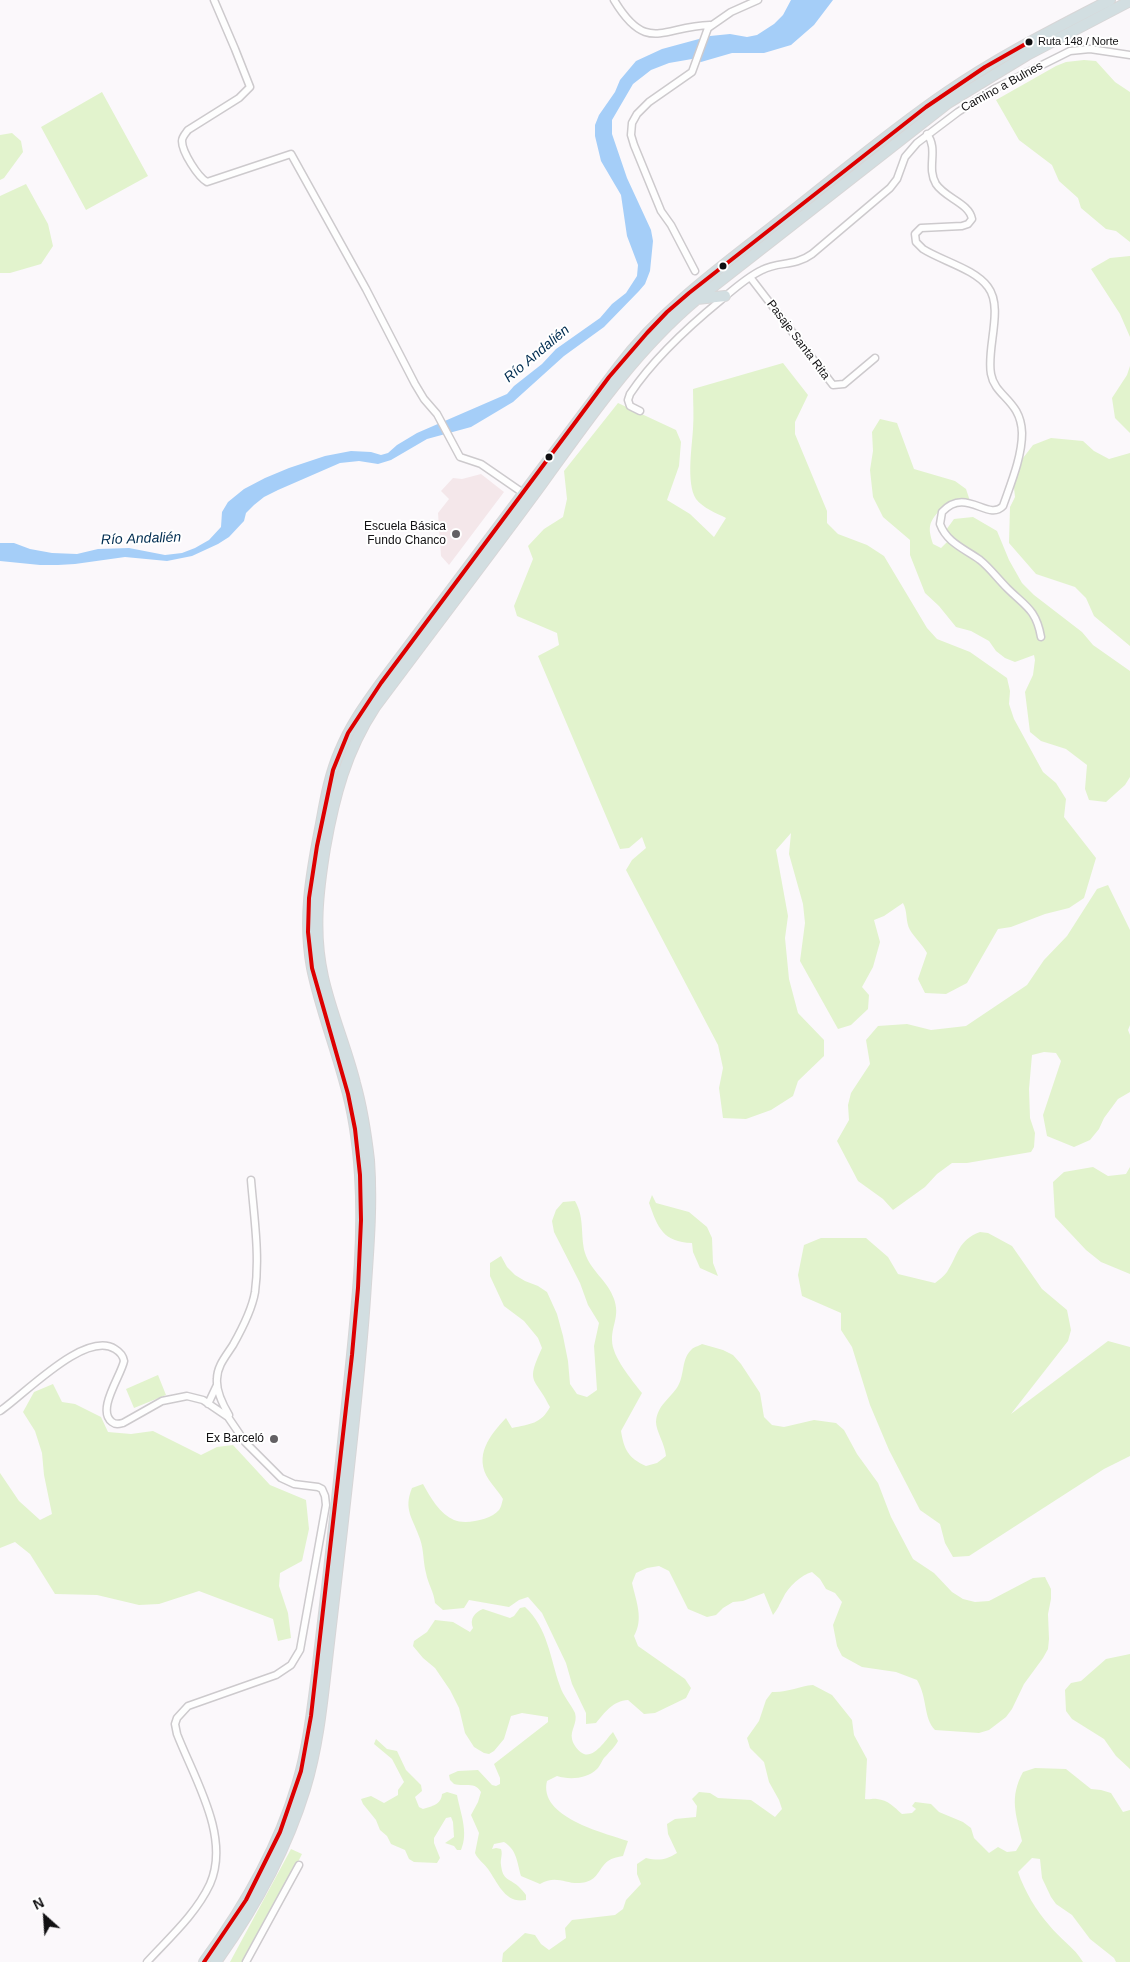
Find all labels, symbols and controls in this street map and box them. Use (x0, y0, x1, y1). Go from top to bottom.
place label: Ruta 148 / Norte (1038, 35, 1119, 49)
marker: Ruta 148 / Norte (1024, 37, 1034, 47)
street label: Camino a Bulnes (959, 59, 1045, 115)
unlabelled marker (718, 261, 728, 271)
street label: Pasaje Santa Rita (763, 297, 833, 383)
water label: Río Andalién (501, 322, 573, 386)
unlabelled marker (544, 452, 554, 462)
place label: Escuela Básica Fundo Chanco (364, 520, 446, 548)
marker: Escuela Básica Fundo Chanco (450, 528, 462, 540)
water label: Río Andalién (101, 529, 181, 549)
place label: Ex Barceló (206, 1432, 264, 1446)
marker: Ex Barceló (268, 1433, 280, 1445)
north arrow (20, 1892, 70, 1942)
text: N (30, 1894, 46, 1913)

